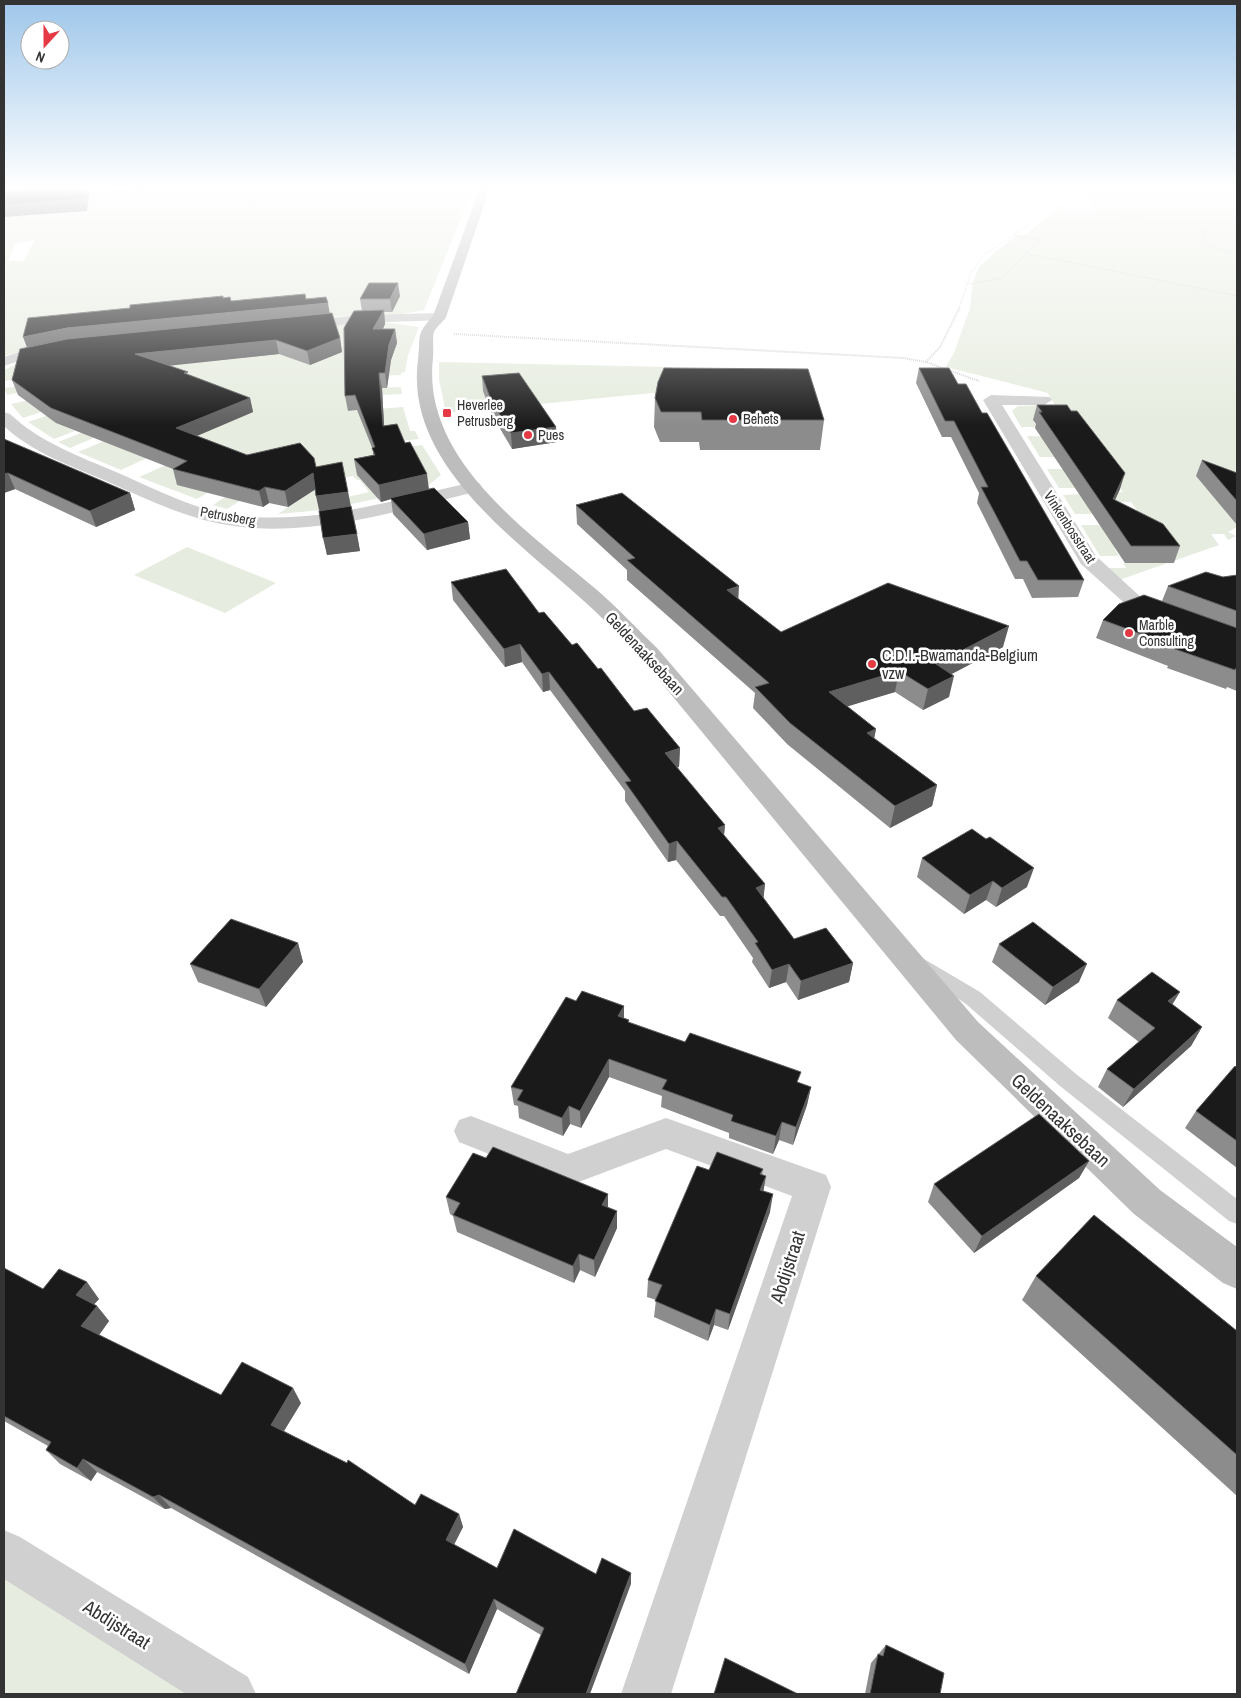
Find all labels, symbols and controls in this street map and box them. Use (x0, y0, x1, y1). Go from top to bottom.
north arrow (20, 20, 70, 70)
text: N (33, 47, 47, 67)
place label: Heverlee Petrusberg (457, 396, 514, 430)
marker: Heverlee Petrusberg (441, 407, 453, 419)
place label: Behets (743, 410, 779, 428)
marker: Behets (727, 413, 739, 425)
place label: Pues (538, 426, 564, 444)
marker: Pues (522, 429, 534, 441)
street label: Vinkenbosstraat (1040, 487, 1100, 567)
street label: Petrusberg (199, 502, 258, 530)
street label: Geldenaaksebaan (601, 607, 689, 699)
place label: Marble Consulting (1139, 616, 1194, 650)
marker: Marble Consulting (1123, 627, 1135, 639)
place label: C.D.I.-Bwamanda-Belgium vzw (882, 644, 1038, 684)
marker: C.D.I.-Bwamanda-Belgium vzw (866, 658, 878, 670)
street label: Geldenaaksebaan (1006, 1067, 1116, 1173)
street label: Abdijstraat (763, 1227, 811, 1307)
street label: Abdijstraat (78, 1593, 156, 1655)

